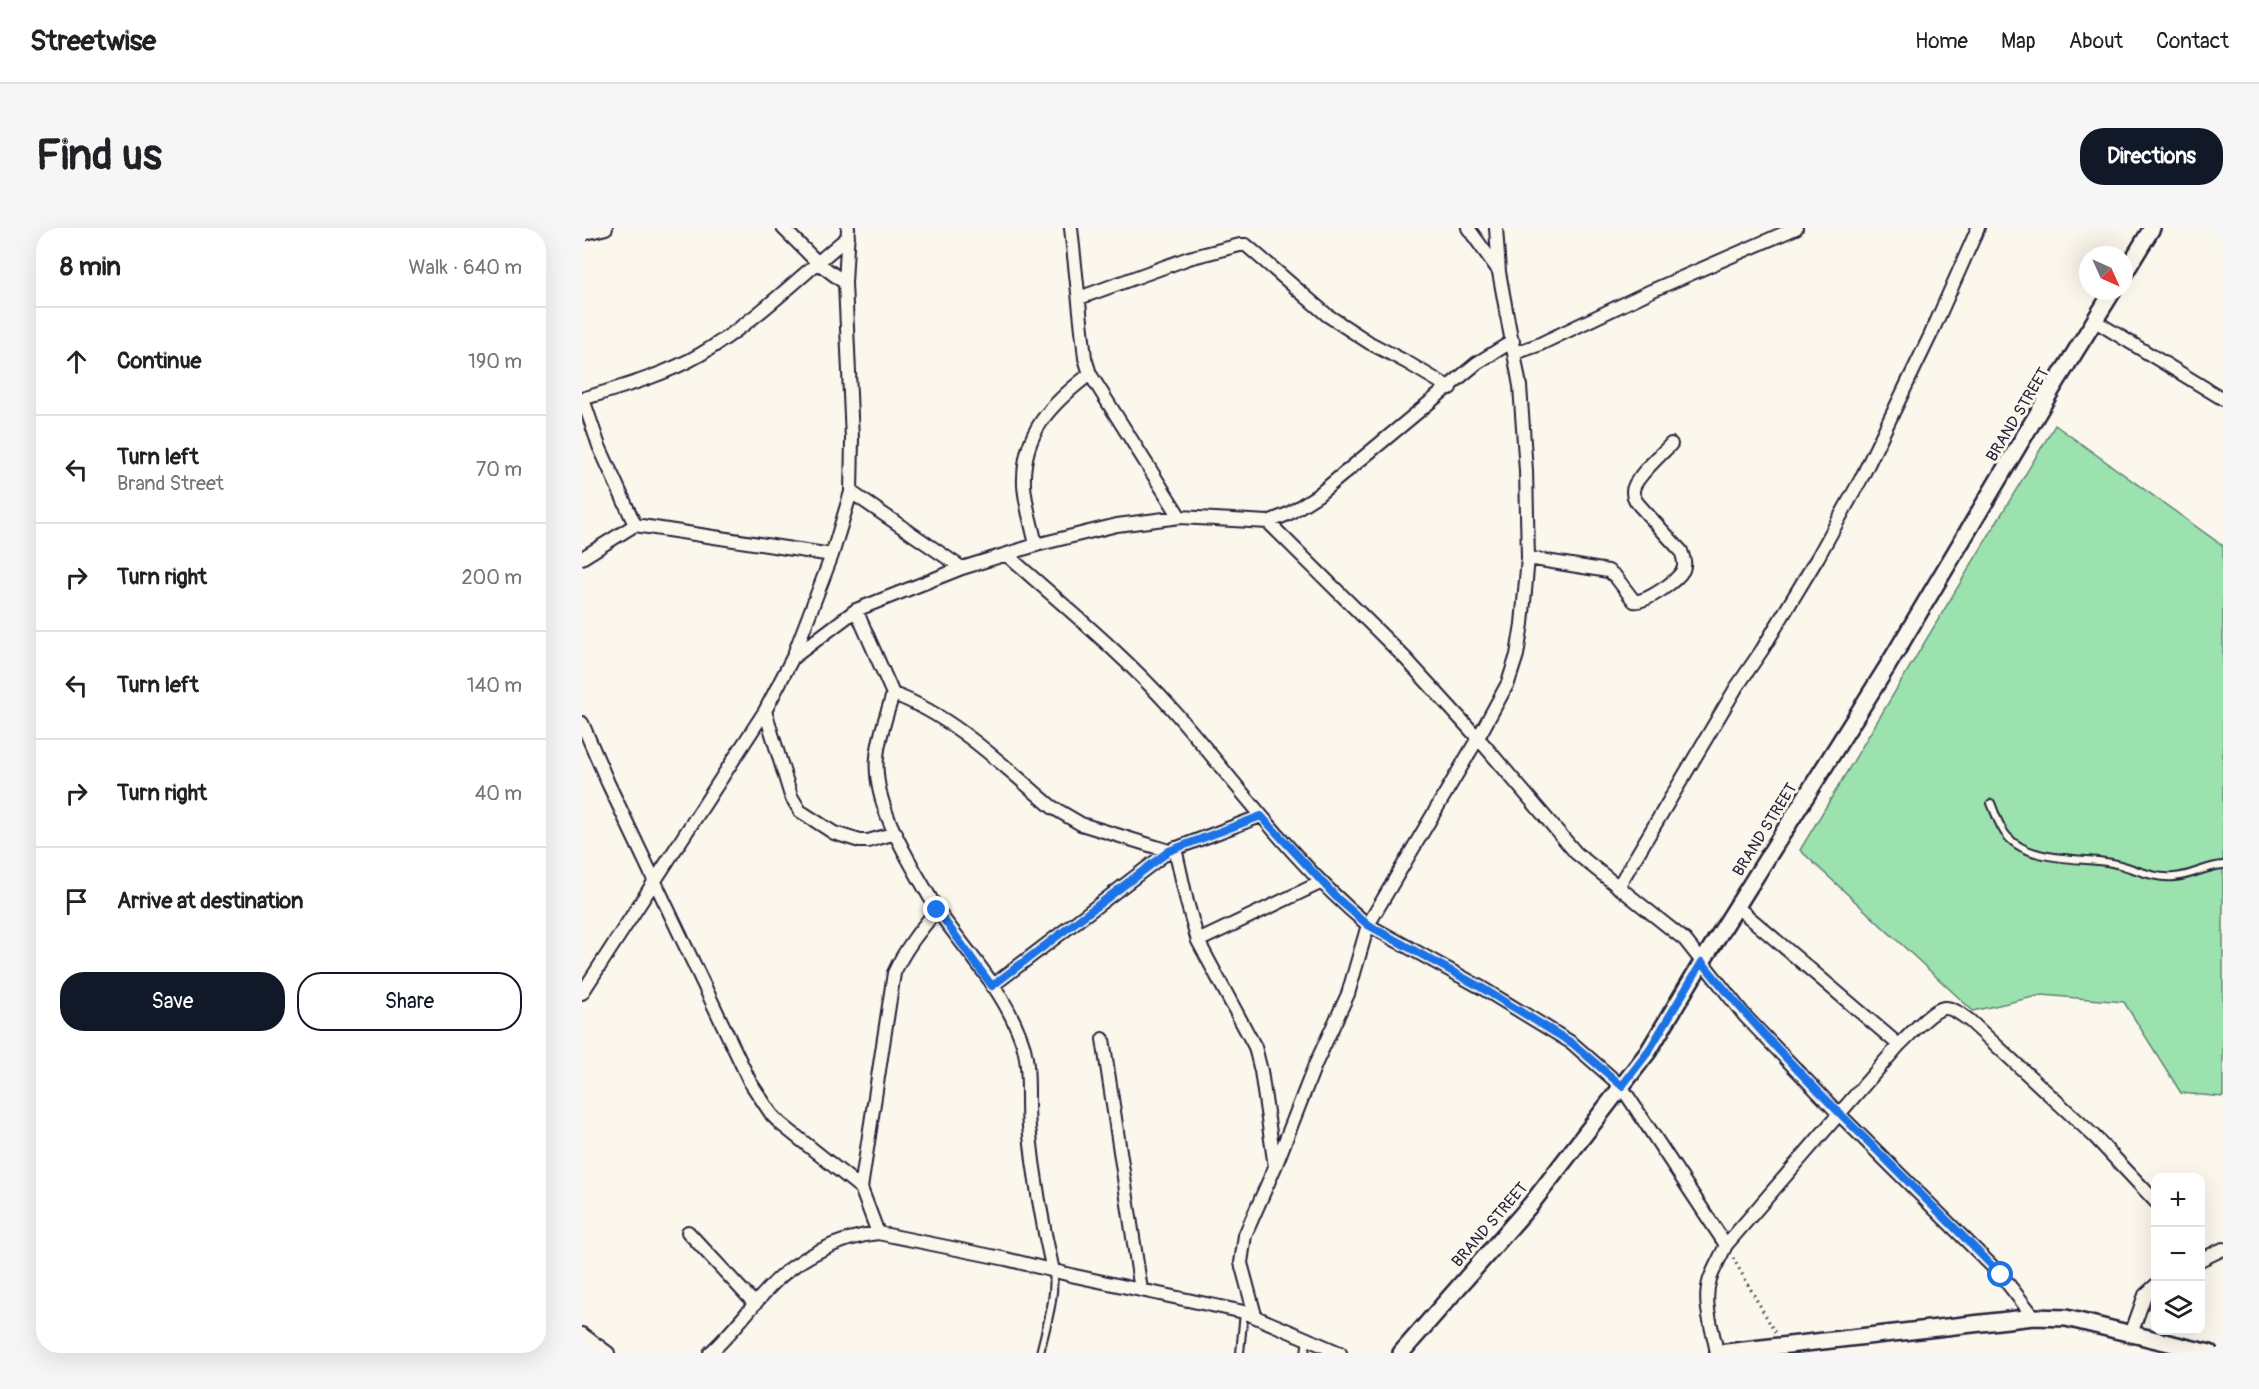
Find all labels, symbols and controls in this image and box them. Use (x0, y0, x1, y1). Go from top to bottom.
text: Streetwise (30, 24, 156, 59)
text: Home (1915, 28, 1968, 55)
text: Map (2001, 28, 2036, 55)
text: About (2069, 28, 2123, 55)
text: Contact (2156, 28, 2229, 55)
button: Directions (2080, 128, 2223, 185)
text: Find us (36, 130, 162, 182)
north arrow (2079, 246, 2133, 300)
text: 8 min (60, 251, 121, 283)
text: Walk · 640 m (408, 255, 522, 280)
icon: ahead (60, 345, 93, 378)
text: Continue (117, 347, 201, 375)
text: 190 m (468, 349, 522, 374)
street label: BRAND STREET (1982, 364, 2054, 465)
text: Turn left (117, 443, 199, 471)
icon: left (60, 453, 93, 486)
text: 70 m (476, 457, 522, 482)
text: Brand Street (117, 471, 224, 496)
icon: right (60, 561, 93, 594)
text: Turn right (117, 563, 207, 591)
text: 200 m (461, 565, 522, 590)
icon: left (60, 669, 93, 702)
text: Turn left (117, 671, 199, 699)
text: 140 m (467, 673, 522, 698)
icon: right (60, 777, 93, 810)
text: Turn right (117, 779, 207, 807)
street label: BRAND STREET (1728, 779, 1801, 880)
text: 40 m (475, 781, 522, 806)
icon: arrive (60, 885, 93, 918)
text: Arrive at destination (117, 887, 303, 915)
route end (923, 896, 949, 922)
button: Save (60, 972, 285, 1031)
button: Share (297, 972, 522, 1031)
map controls (2151, 1173, 2205, 1335)
button: + (2151, 1173, 2205, 1227)
street label: BRAND STREET (1447, 1178, 1532, 1271)
button: − (2151, 1227, 2205, 1281)
route start (1987, 1261, 2013, 1287)
button: layers (2151, 1281, 2205, 1335)

